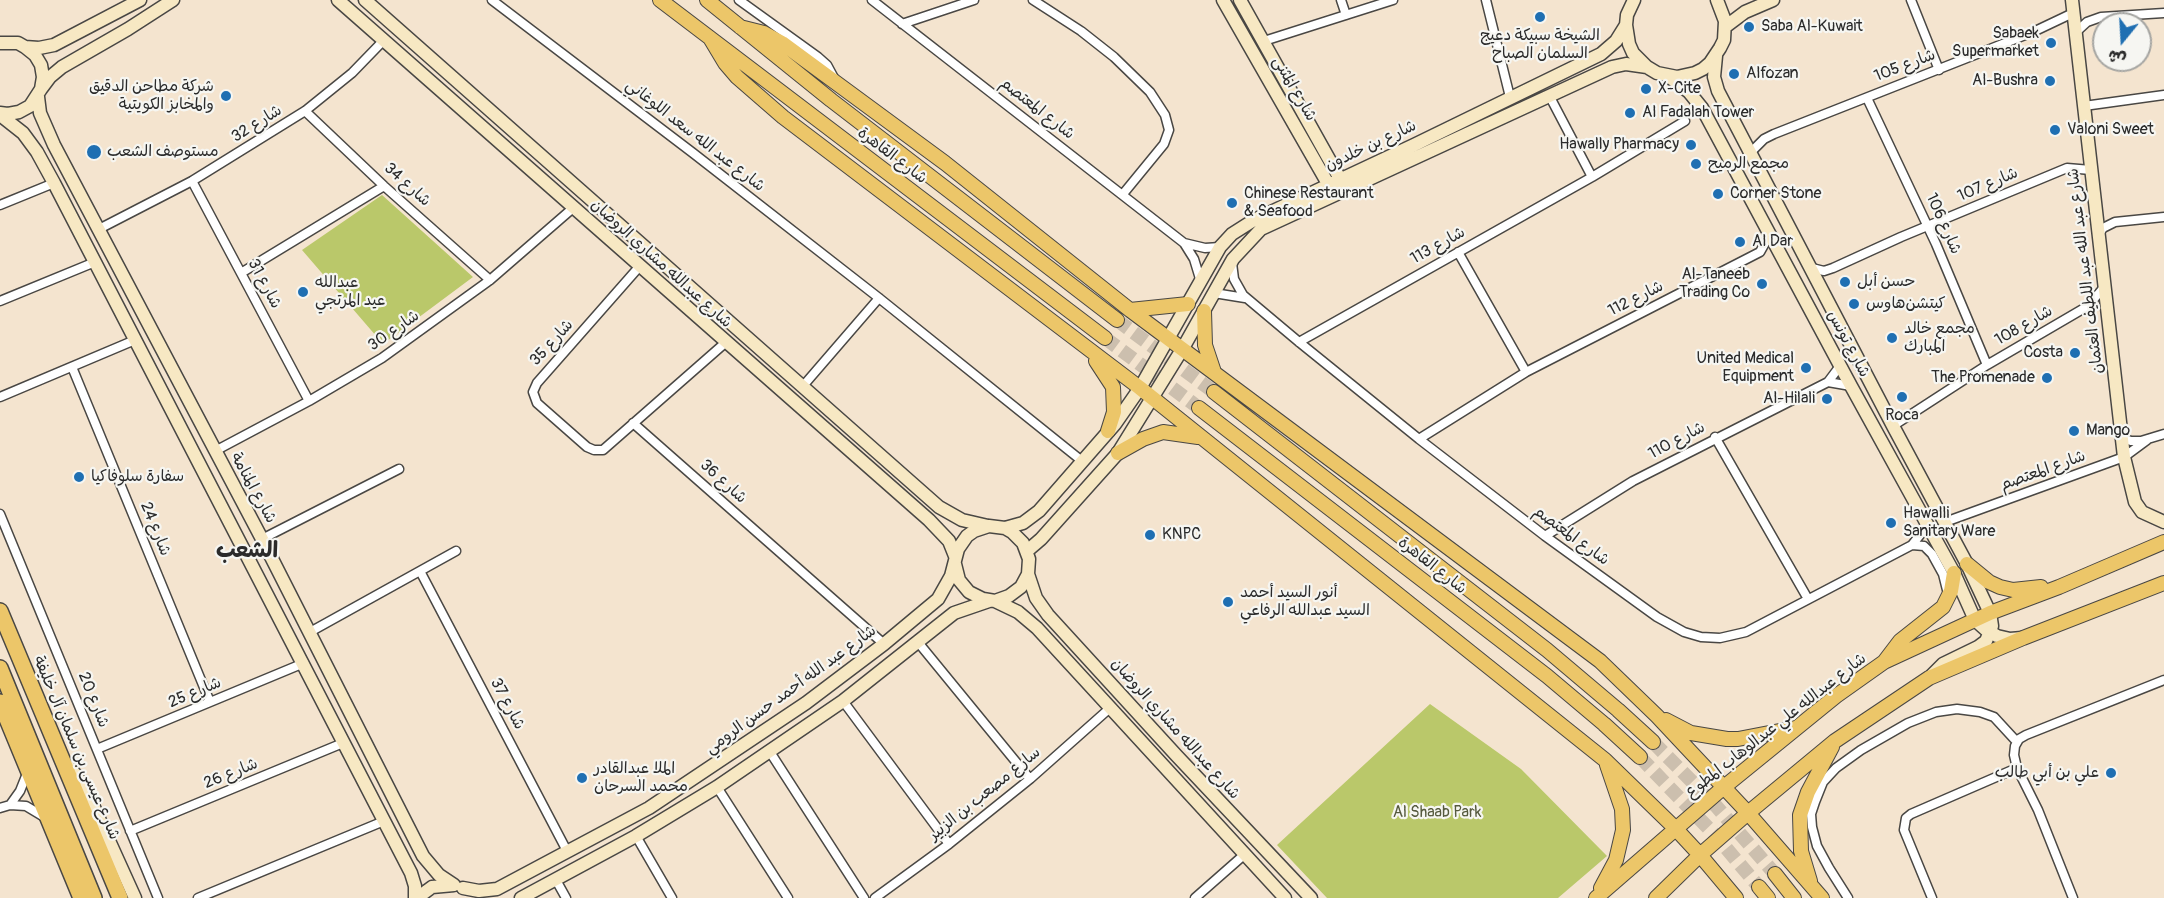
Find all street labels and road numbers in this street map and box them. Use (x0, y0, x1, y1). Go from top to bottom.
street label: شارع 105 (1872, 46, 1938, 86)
street label: شارع المثنى (1268, 53, 1320, 125)
street label: شارع المعتصم (996, 74, 1078, 144)
street label: شارع عبد الله سعد اللوغاني (622, 76, 768, 196)
street label: شارع 32 (228, 101, 286, 147)
street label: شارع بن خلدون (1322, 116, 1420, 176)
street label: شارع القاهرة (853, 124, 931, 188)
street label: شارع 34 (380, 159, 434, 211)
street label: شارع 107 (1955, 164, 2021, 206)
street label: شارع عبد الله عبد اللطيف العثمان (2064, 167, 2108, 375)
street label: شارع 106 (1921, 191, 1965, 257)
street label: شارع عبدالله مشاري الروضان (586, 195, 736, 333)
street label: شارع 113 (1407, 223, 1469, 269)
street label: شارع 31 (243, 256, 285, 312)
street label: شارع 112 (1605, 277, 1667, 321)
street label: شارع 108 (1992, 302, 2056, 350)
street label: شارع 30 (365, 307, 423, 355)
street label: شارع تونس (1822, 307, 1874, 381)
street label: شارع 35 (526, 316, 578, 370)
street label: شارع 110 (1645, 418, 1709, 464)
street label: شارع المعتصم (1998, 447, 2088, 495)
street label: شارع المنامة (226, 449, 280, 527)
street label: شارع 36 (696, 456, 750, 508)
street label: شارع 24 (136, 499, 174, 559)
street label: شارع المعتصم (1529, 502, 1613, 570)
street label: شارع القاهرة (1394, 533, 1470, 599)
street label: شارع عبد الله أحمد حسن الرومي (702, 622, 880, 758)
street label: شارع عبدالله علي عبدالوهاب المطوع (1682, 649, 1870, 803)
street label: شارع عيسى بن سلمان آل خليفة (28, 653, 124, 843)
street label: شارع عبدالله مشاري الروضان (1106, 654, 1244, 804)
street label: شارع 20 (73, 670, 113, 730)
street label: شارع 25 (166, 673, 224, 713)
street label: شارع 37 (485, 675, 529, 733)
street label: سارع مصعب بن الزبير (925, 743, 1045, 845)
street label: شارع 26 (201, 755, 261, 793)

